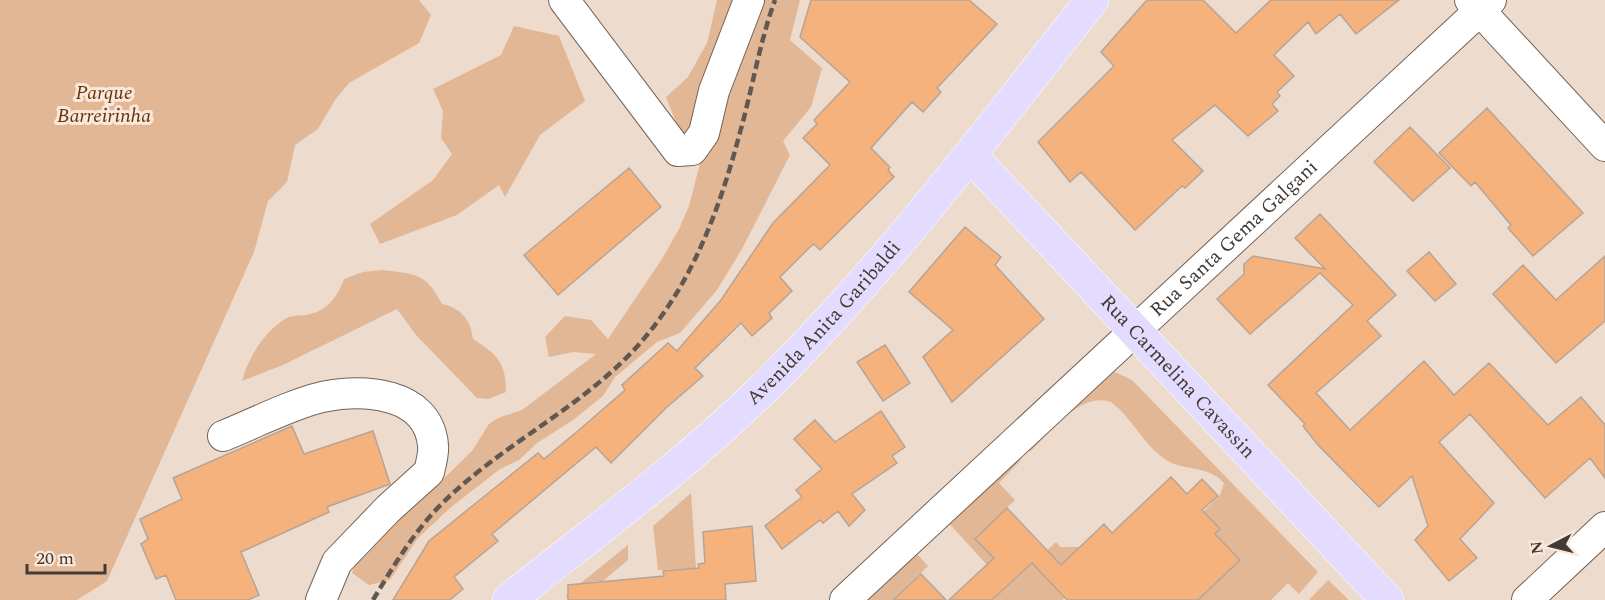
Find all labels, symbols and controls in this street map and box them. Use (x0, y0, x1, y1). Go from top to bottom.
park label: Parque Barreirinha (57, 78, 151, 131)
street label: Rua Santa Gema Galgani (1143, 153, 1325, 324)
street label: Avenida Anita Garibaldi (740, 234, 908, 412)
street label: Rua Carmelina Cavassin (1093, 288, 1263, 466)
north arrow (1521, 516, 1581, 576)
scale bar (27, 537, 105, 575)
text: N (1524, 540, 1550, 556)
text: 20 m (36, 545, 74, 572)

